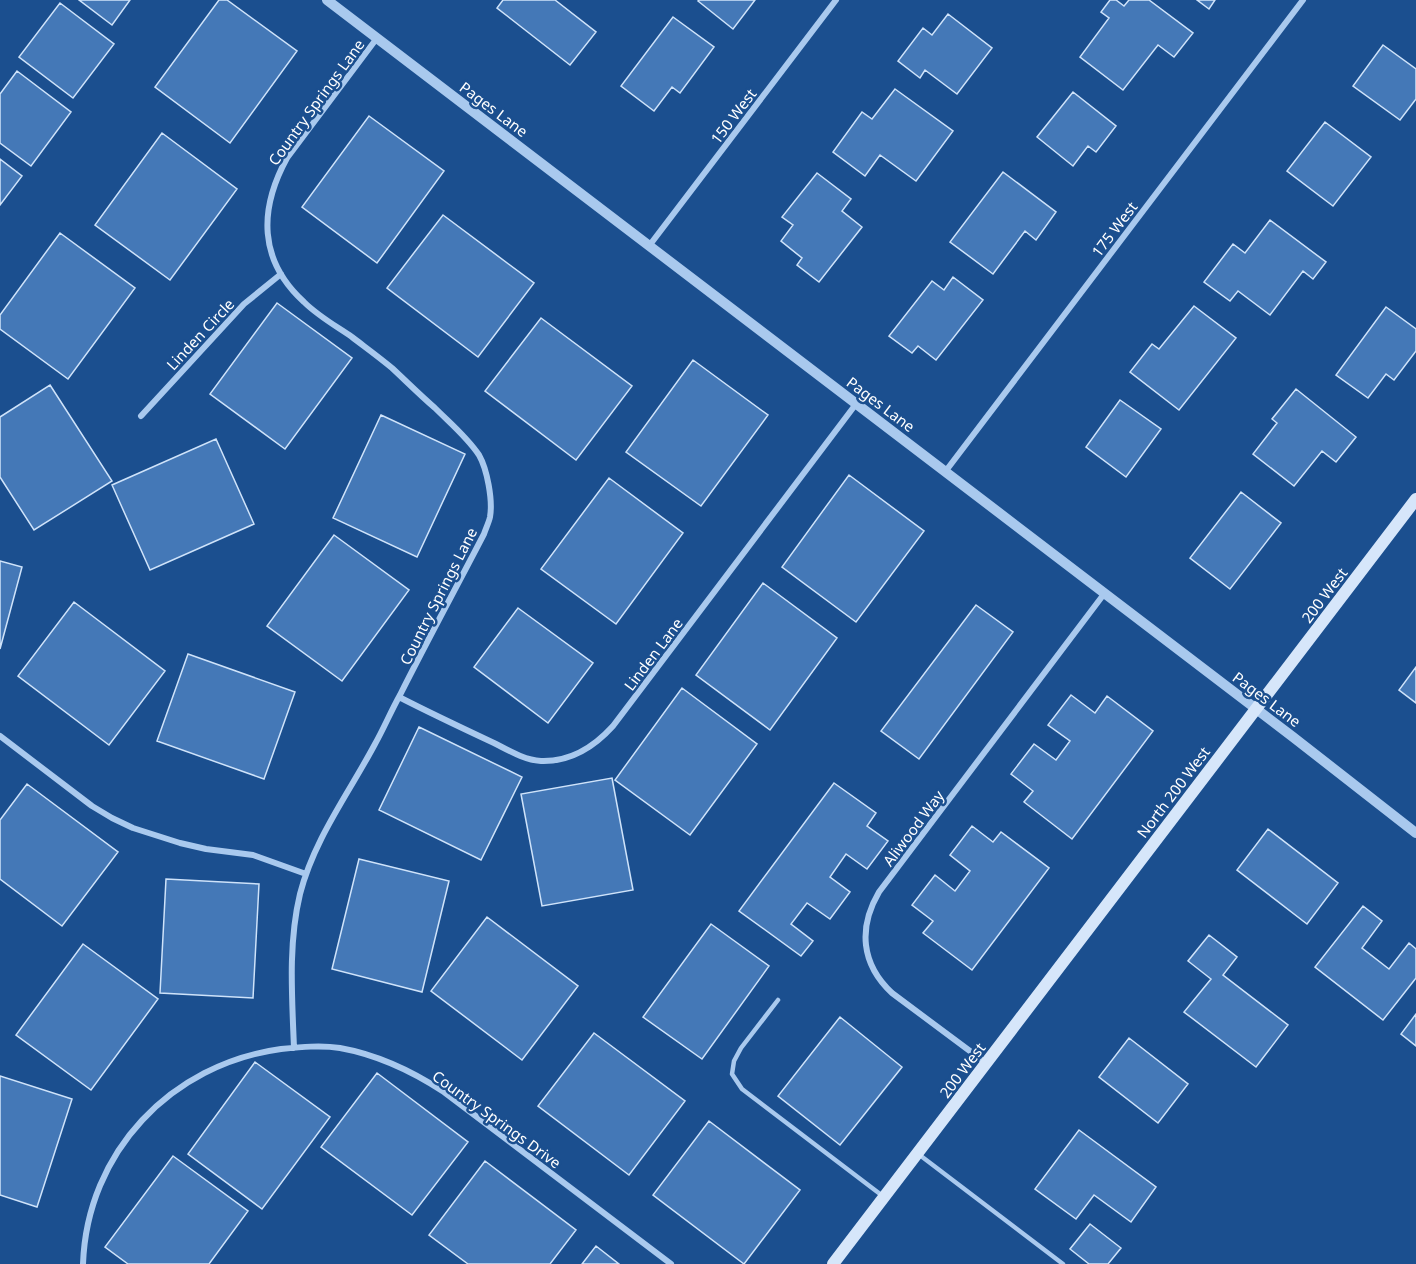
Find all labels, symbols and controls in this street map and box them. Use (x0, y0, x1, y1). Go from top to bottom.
street label: Country Springs Lane (263, 35, 369, 169)
street label: Pages Lane (456, 77, 532, 141)
street label: 150 West (706, 84, 761, 148)
street label: 175 West (1087, 197, 1142, 261)
street label: Linden Circle (162, 294, 238, 374)
street label: Pages Lane (843, 372, 919, 436)
street label: Country Springs Lane (395, 524, 481, 668)
street label: 200 West (1297, 563, 1352, 627)
street label: Linden Lane (619, 614, 687, 694)
street label: Pages Lane (1229, 667, 1305, 731)
street label: North 200 West (1132, 742, 1214, 842)
street label: Aliwood Way (878, 786, 948, 870)
street label: 200 West (935, 1038, 990, 1102)
street label: Country Springs Drive (429, 1066, 565, 1172)

